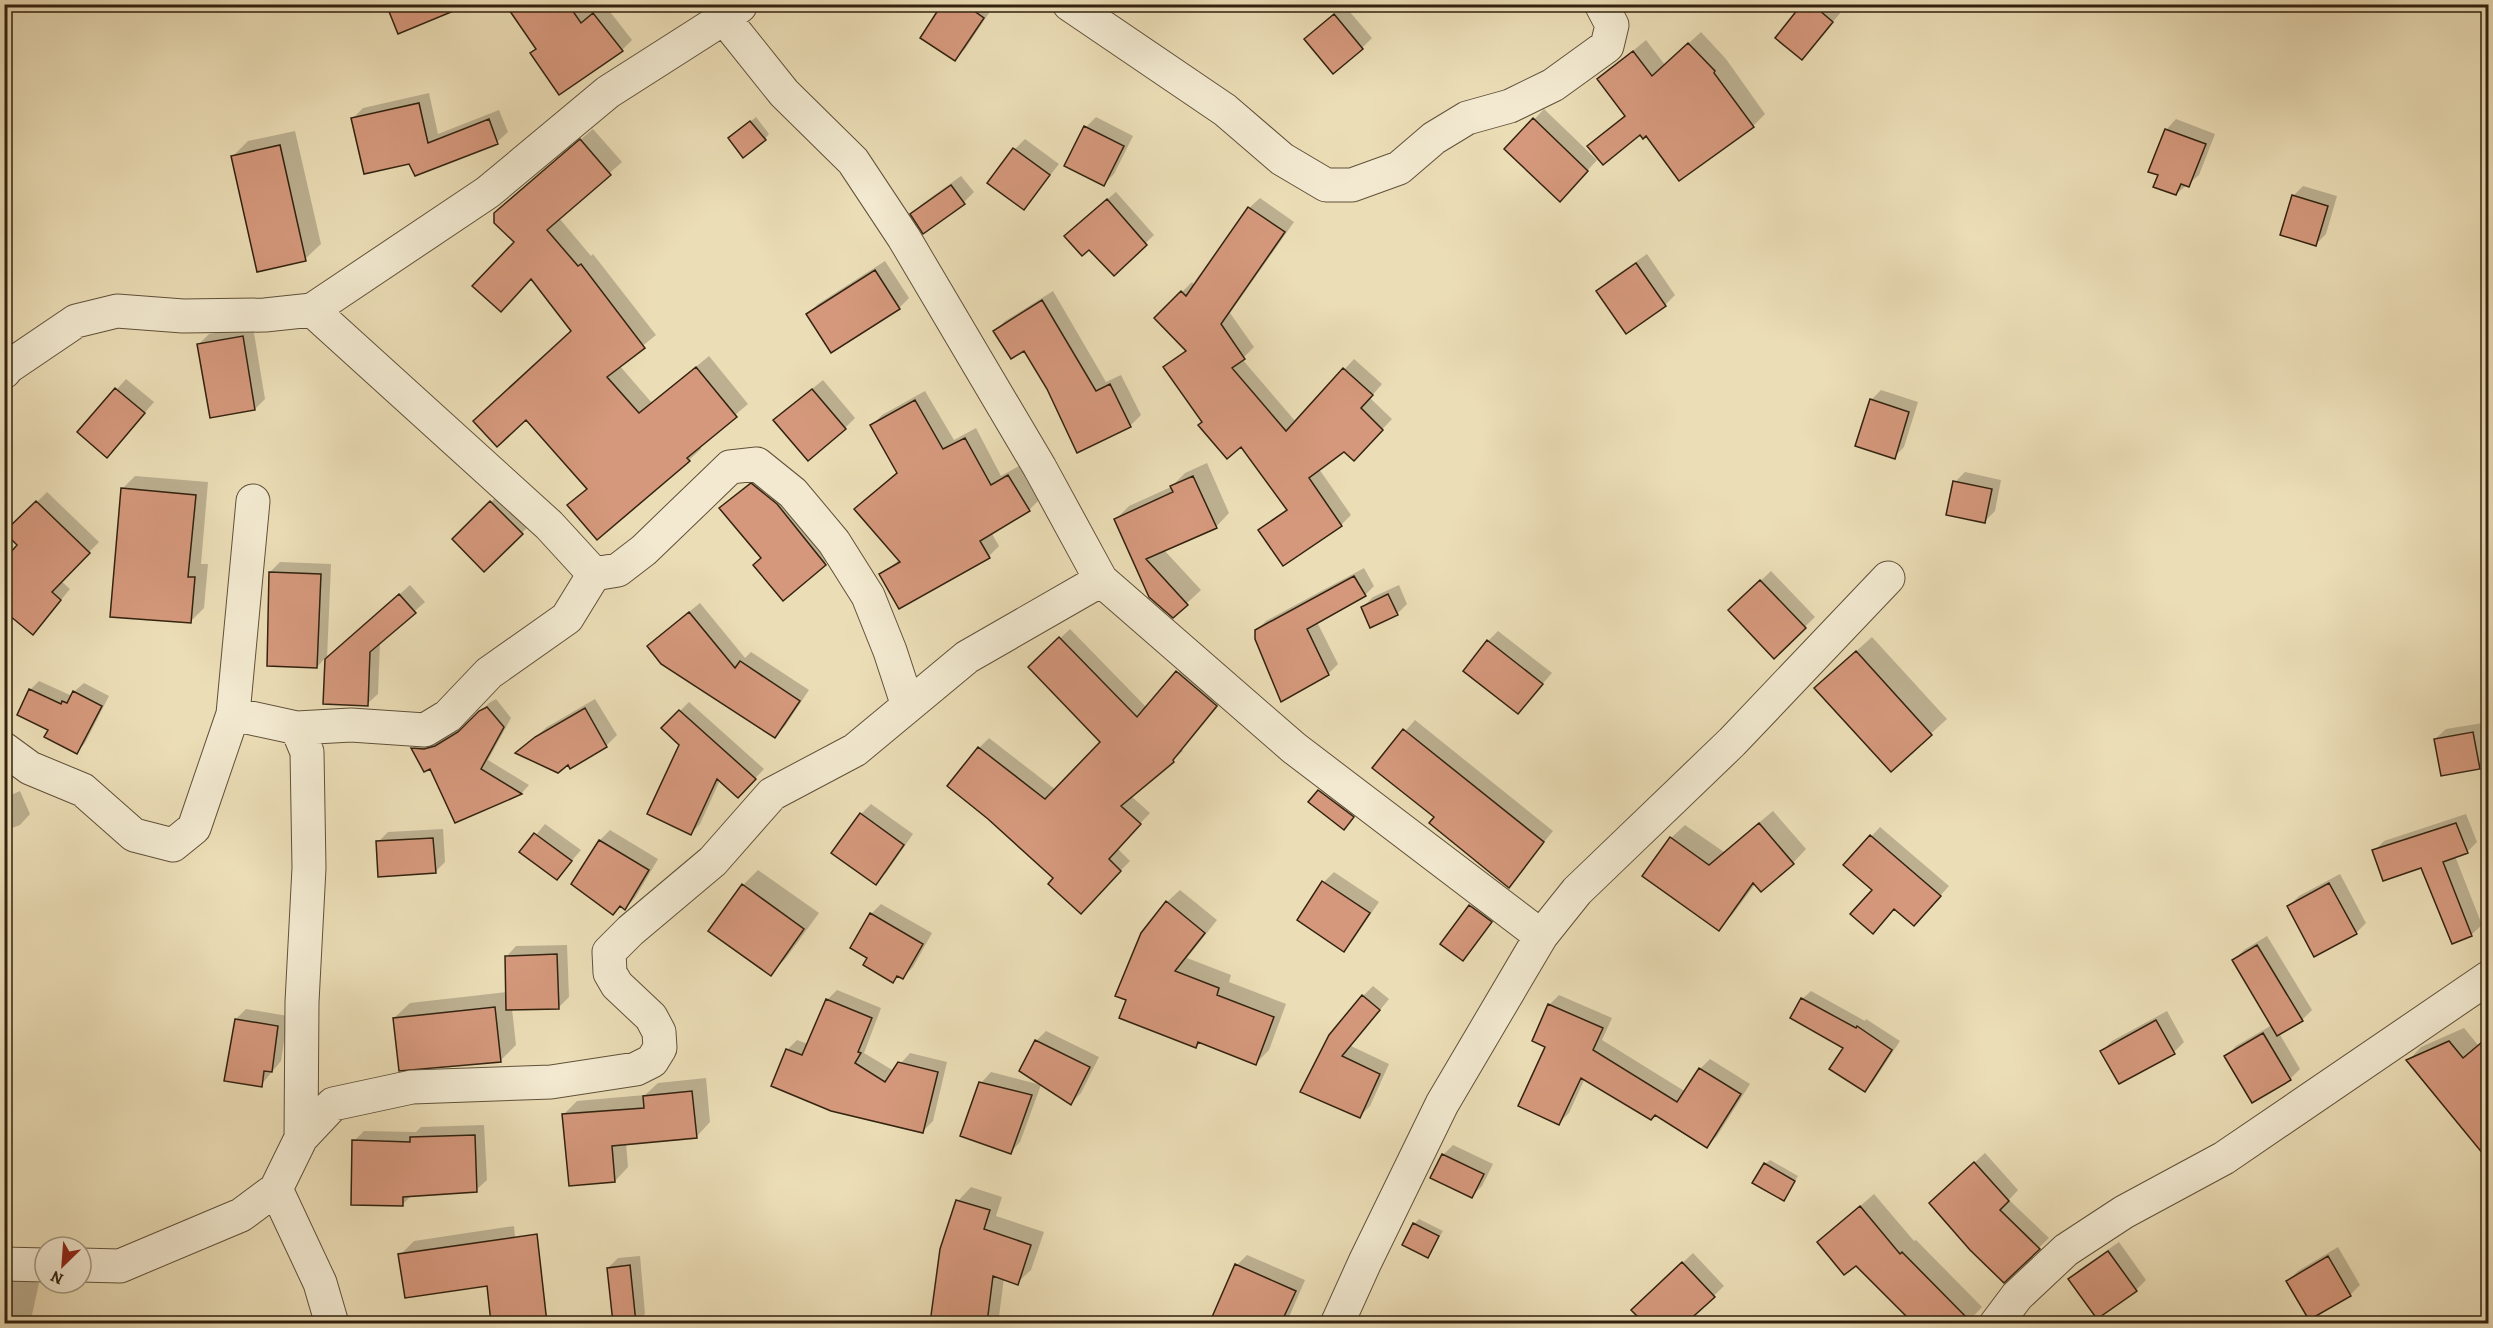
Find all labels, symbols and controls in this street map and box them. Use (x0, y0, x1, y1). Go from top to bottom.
north arrow (33, 1235, 93, 1295)
text: N (47, 1265, 67, 1290)

